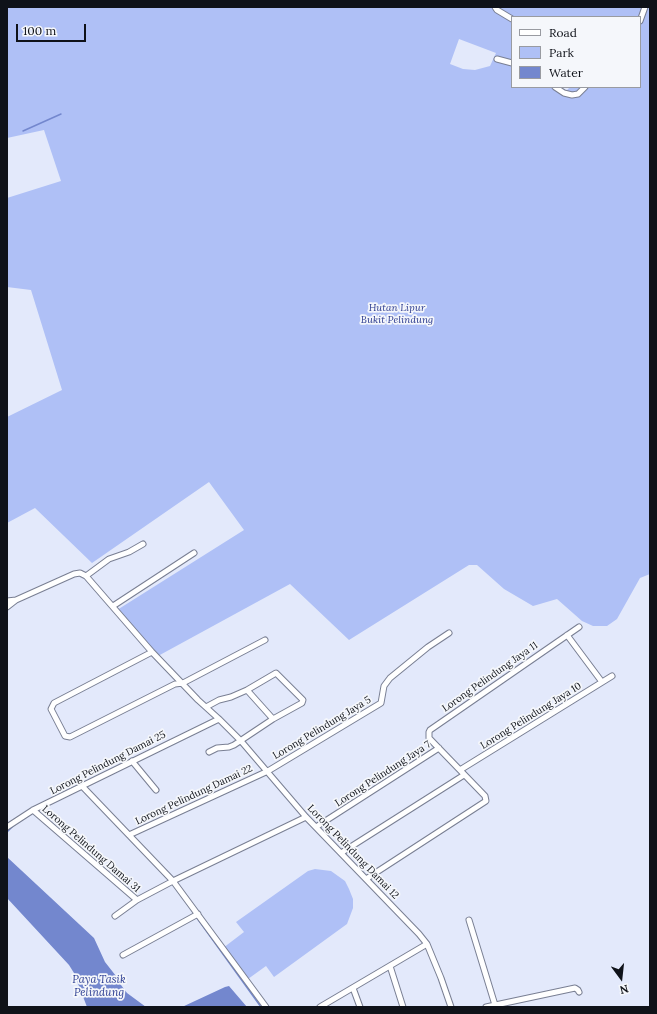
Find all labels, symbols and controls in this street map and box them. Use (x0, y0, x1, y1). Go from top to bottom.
scale bar (18, 16, 88, 42)
legend (511, 16, 641, 88)
text: 100 m (23, 23, 56, 38)
text: Road (549, 25, 577, 40)
text: Park (549, 45, 574, 60)
text: Water (549, 65, 583, 80)
park label: Hutan Lipur Bukit Pelindung (361, 302, 433, 326)
street label: Lorong Pelindung Jaya 11 (440, 639, 540, 715)
street label: Lorong Pelindung Jaya 10 (478, 680, 584, 752)
street label: Lorong Pelindung Jaya 5 (271, 694, 373, 762)
street label: Lorong Pelindung Damai 25 (48, 729, 168, 797)
street label: Lorong Pelindung Jaya 7 (333, 739, 433, 809)
street label: Lorong Pelindung Damai 22 (133, 763, 255, 827)
street label: Lorong Pelindung Damai 12 (305, 802, 401, 902)
street label: Lorong Pelindung Damai 31 (39, 803, 143, 895)
north arrow (601, 958, 641, 998)
water label: Paya Tasik Pelindung (72, 973, 126, 999)
text: N (618, 982, 630, 997)

